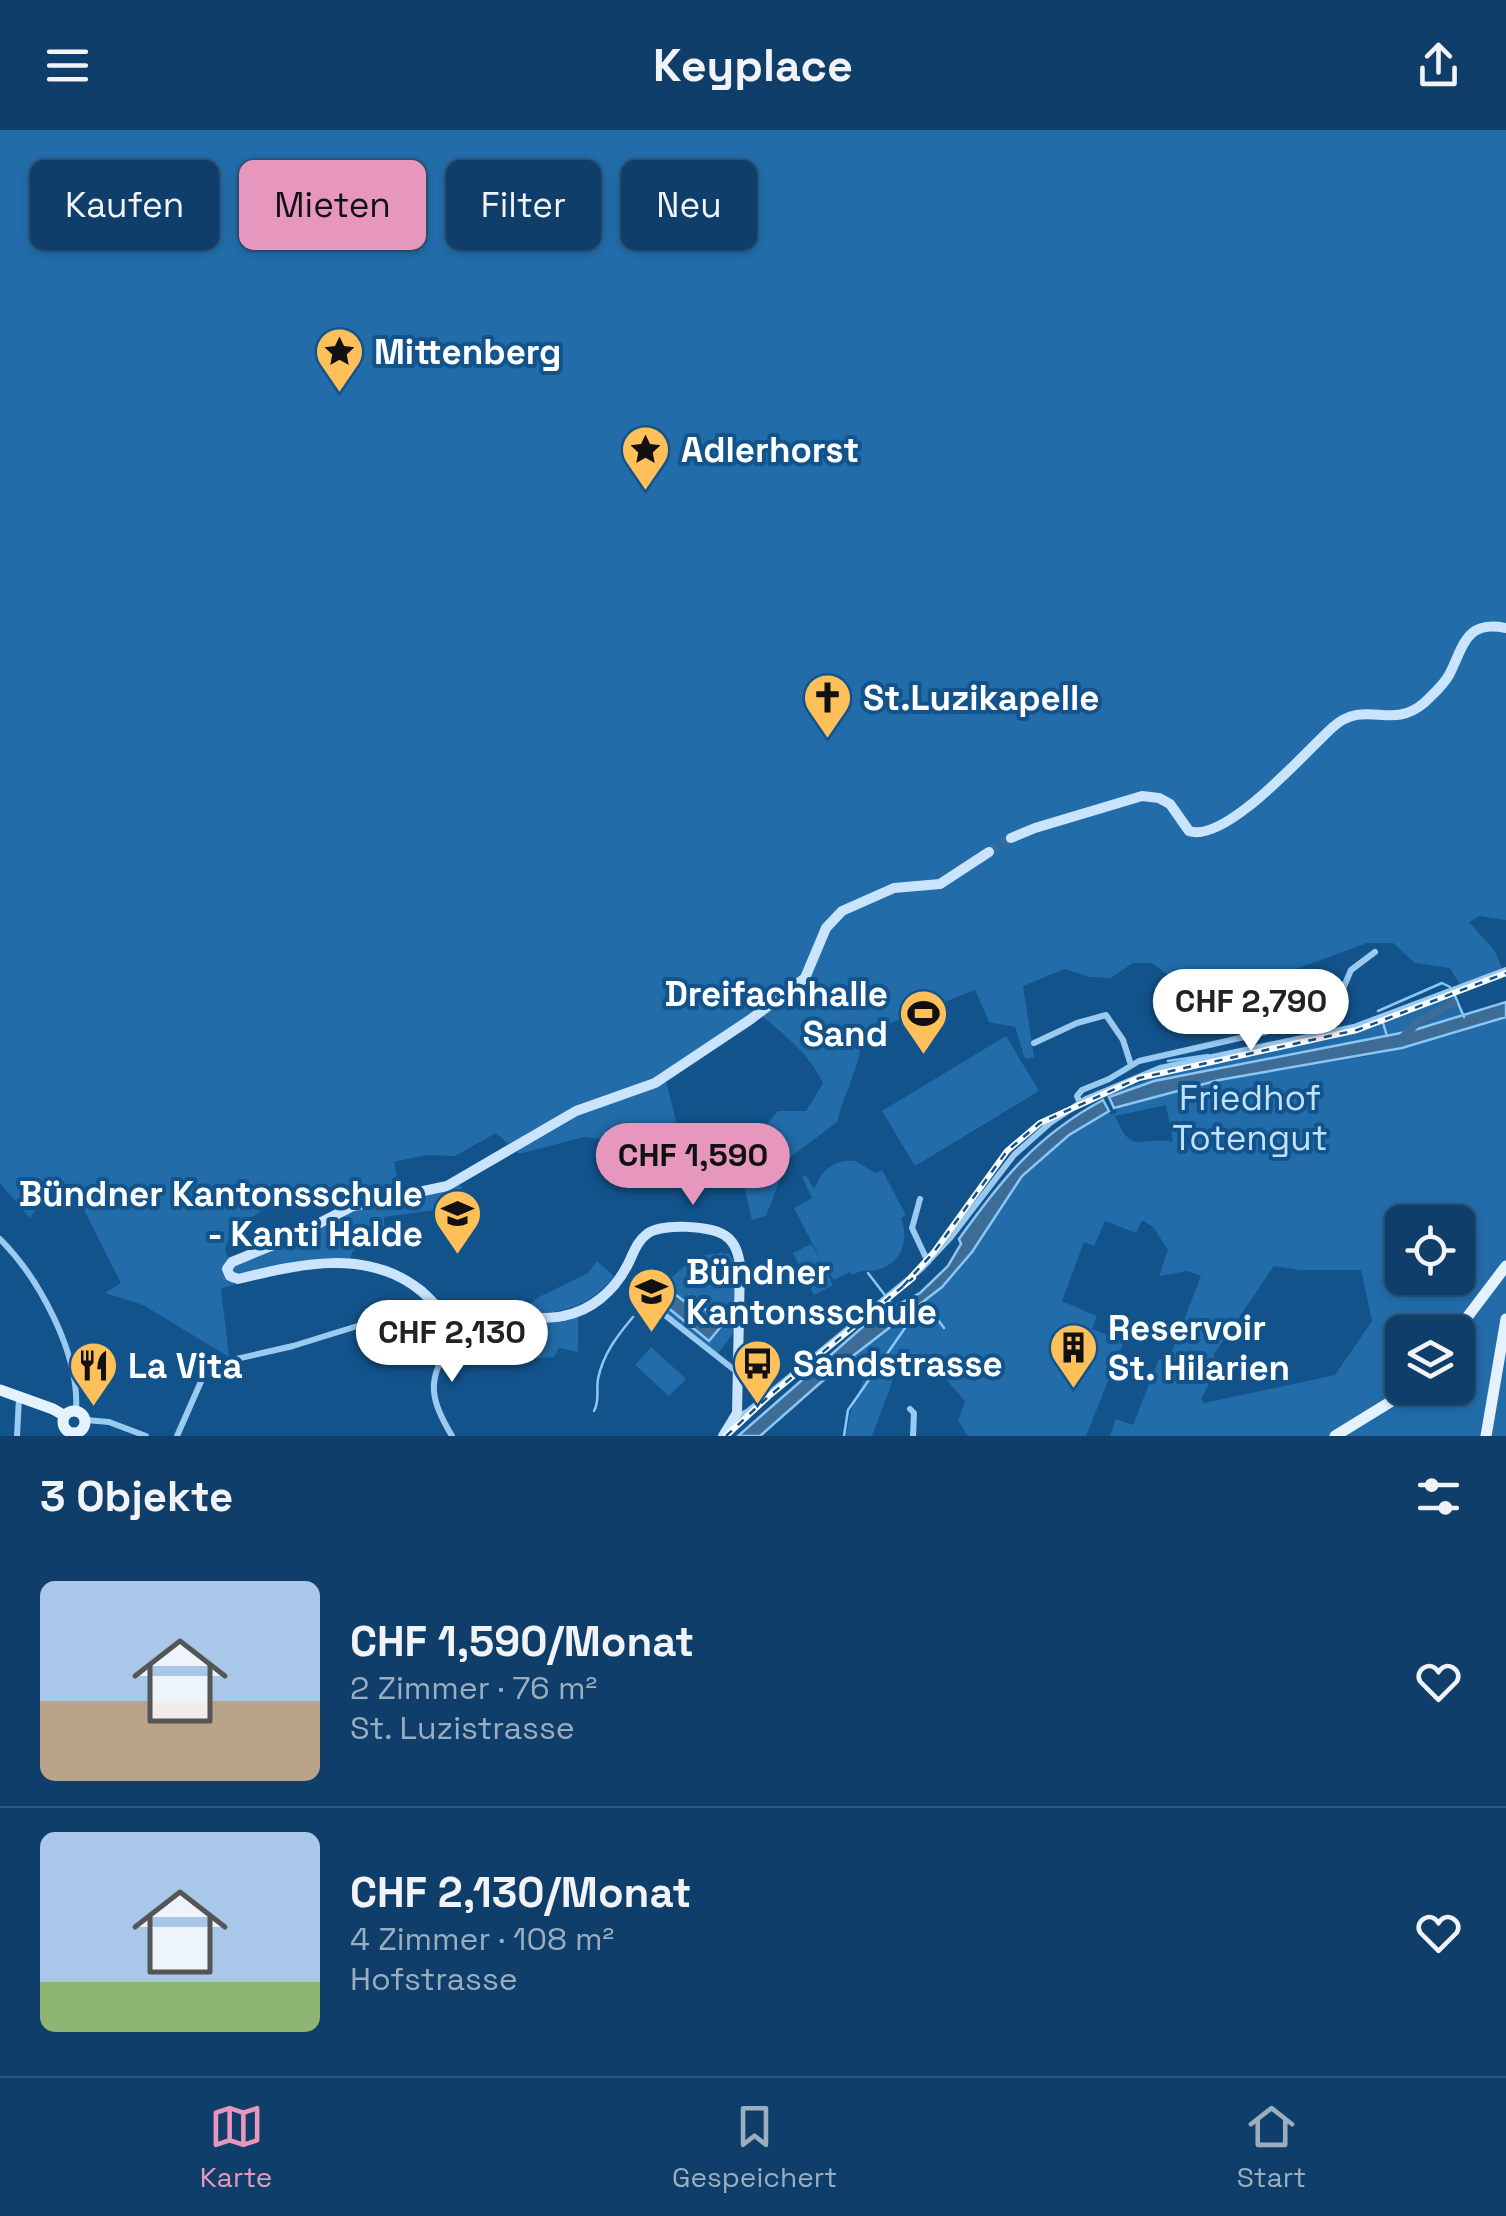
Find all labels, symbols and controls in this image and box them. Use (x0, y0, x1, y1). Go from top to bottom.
text: Keyplace (653, 37, 853, 94)
icon: menu (40, 38, 95, 93)
icon: share (1411, 38, 1466, 93)
chip: Kaufen (30, 160, 219, 250)
chip: Mieten (239, 160, 426, 250)
chip: Filter (446, 160, 601, 250)
chip: Neu (621, 160, 757, 250)
place icon: Mittenberg (313, 326, 365, 394)
place label: Mittenberg (374, 330, 561, 374)
place icon: Adlerhorst (620, 424, 672, 492)
place label: Adlerhorst (681, 428, 859, 472)
church icon: St.Luzikapelle (802, 672, 854, 740)
place label: St.Luzikapelle (863, 676, 1100, 720)
pin: CHF 2,790 (1137, 969, 1365, 1054)
place label: Dreifachhalle Sand (664, 972, 888, 1056)
text: CHF 2,790 (1175, 981, 1327, 1021)
sports icon: Dreifachhalle Sand (897, 988, 949, 1056)
park label: Friedhof Totengut (1172, 1076, 1328, 1160)
pin: CHF 1,590 (579, 1123, 807, 1208)
text: CHF 1,590 (618, 1135, 768, 1175)
place label: Bündner Kantonsschule - Kanti Halde (19, 1172, 423, 1256)
school or university icon: Bündner Kantonsschule - Kanti Halde (432, 1188, 484, 1256)
map controls (1385, 1205, 1475, 1405)
button: locate (1385, 1205, 1475, 1295)
place label: Bündner Kantonsschule (686, 1250, 937, 1334)
school or university icon: Bündner Kantonsschule (625, 1266, 677, 1334)
pin: CHF 2,130 (338, 1300, 566, 1385)
place label: Reservoir St. Hilarien (1108, 1306, 1290, 1390)
text: CHF 2,130 (378, 1312, 526, 1352)
button: layers (1385, 1315, 1475, 1405)
building icon: Reservoir St. Hilarien (1047, 1322, 1099, 1390)
bus stop icon: Sandstrasse (732, 1338, 784, 1406)
restaurant icon: La Vita (67, 1340, 119, 1408)
place label: Sandstrasse (793, 1342, 1003, 1386)
place label: La Vita (128, 1344, 243, 1388)
icon: filters (1411, 1469, 1466, 1524)
text: 3 Objekte (40, 1470, 233, 1523)
text: CHF 1,590/Monat (350, 1615, 694, 1668)
icon: home (120, 1621, 240, 1741)
icon: heart (1411, 1654, 1466, 1709)
text: 2 Zimmer · 76 m² (350, 1668, 597, 1708)
text: St. Luzistrasse (350, 1708, 575, 1748)
text: CHF 2,130/Monat (350, 1866, 691, 1919)
icon: home (120, 1872, 240, 1992)
icon: heart (1411, 1905, 1466, 1960)
text: 4 Zimmer · 108 m² (350, 1919, 614, 1959)
text: Hofstrasse (350, 1959, 518, 1999)
tab: Karte (200, 2099, 272, 2195)
tab: Gespeichert (672, 2099, 837, 2195)
tab: Start (1237, 2099, 1306, 2195)

